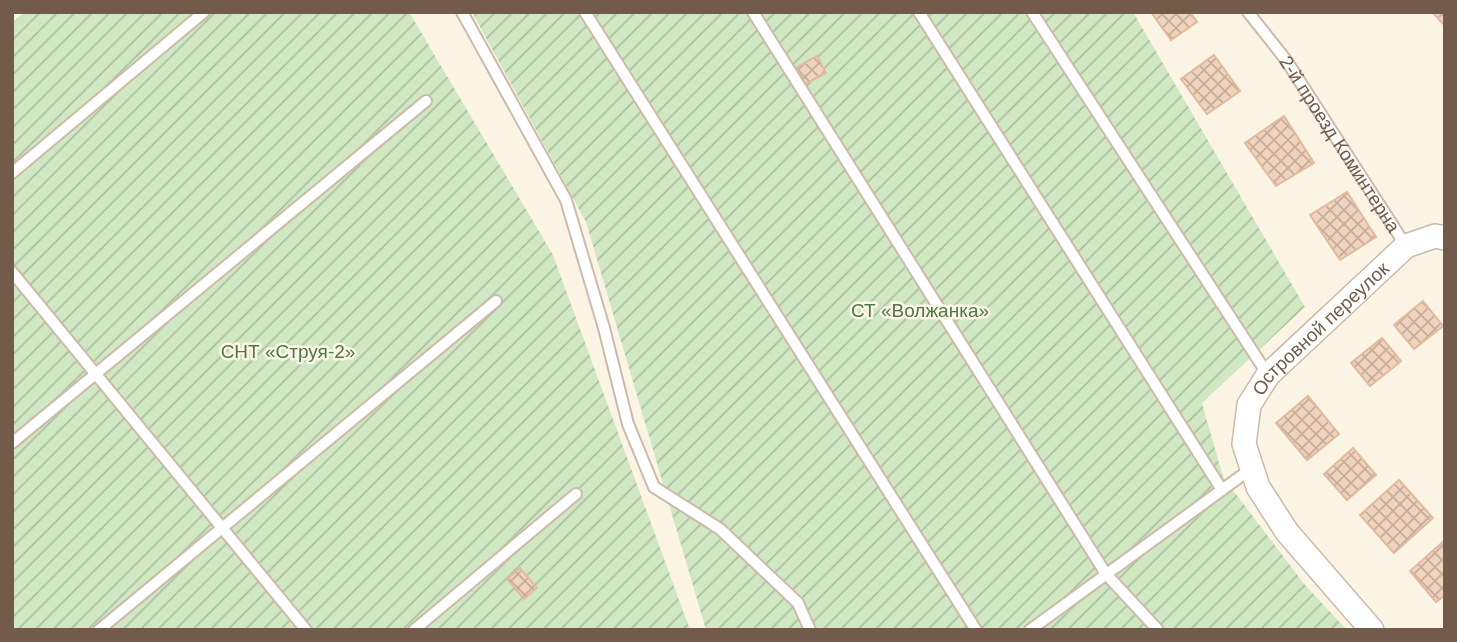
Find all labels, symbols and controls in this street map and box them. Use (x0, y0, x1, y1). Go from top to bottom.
street label: 2-й проезд Коминтерна (1276, 52, 1405, 236)
street label: Островной переулок (1248, 257, 1393, 399)
park label: СТ «Волжанка» (851, 300, 989, 321)
park label: СНТ «Струя-2» (221, 341, 355, 362)

